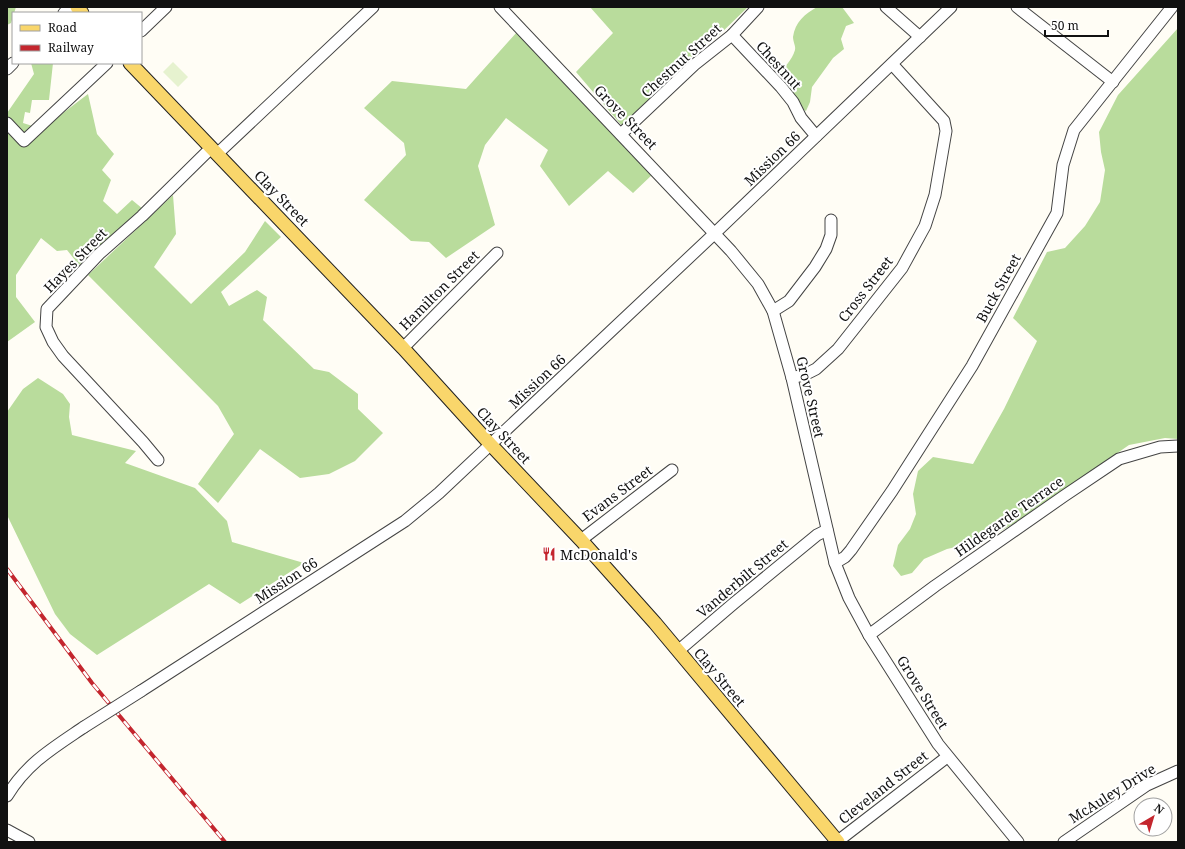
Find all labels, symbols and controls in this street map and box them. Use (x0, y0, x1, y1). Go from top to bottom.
legend (12, 12, 142, 64)
scale bar (1045, 12, 1108, 38)
text: 50 m (1051, 17, 1079, 34)
text: Road (48, 19, 78, 36)
street label: Chestnut Street (637, 19, 725, 101)
street label: Chestnut (752, 37, 806, 93)
text: Railway (48, 39, 94, 56)
street label: Grove Street (590, 81, 662, 153)
street label: Mission 66 (740, 126, 804, 190)
street label: Clay Street (250, 166, 314, 230)
street label: Hayes Street (39, 223, 111, 296)
street label: Hamilton Street (395, 246, 483, 334)
street label: Buck Street (971, 250, 1025, 326)
street label: Cross Street (833, 252, 897, 326)
street label: Mission 66 (505, 350, 570, 412)
street label: Grove Street (792, 354, 830, 440)
street label: Clay Street (473, 403, 535, 468)
street label: Evans Street (578, 460, 656, 525)
street label: Hildegarde Terrace (951, 471, 1067, 561)
street label: Vanderbilt Street (693, 534, 792, 622)
place label: McDonald's (560, 545, 638, 564)
restaurant icon: McDonald's (541, 546, 557, 562)
street label: Mission 66 (251, 553, 321, 607)
street label: Clay Street (690, 644, 750, 710)
street label: Grove Street (893, 652, 953, 732)
street label: Cleveland Street (834, 746, 932, 828)
street label: McAuley Drive (1065, 759, 1159, 827)
north arrow (1133, 797, 1173, 837)
text: N (1151, 800, 1168, 818)

